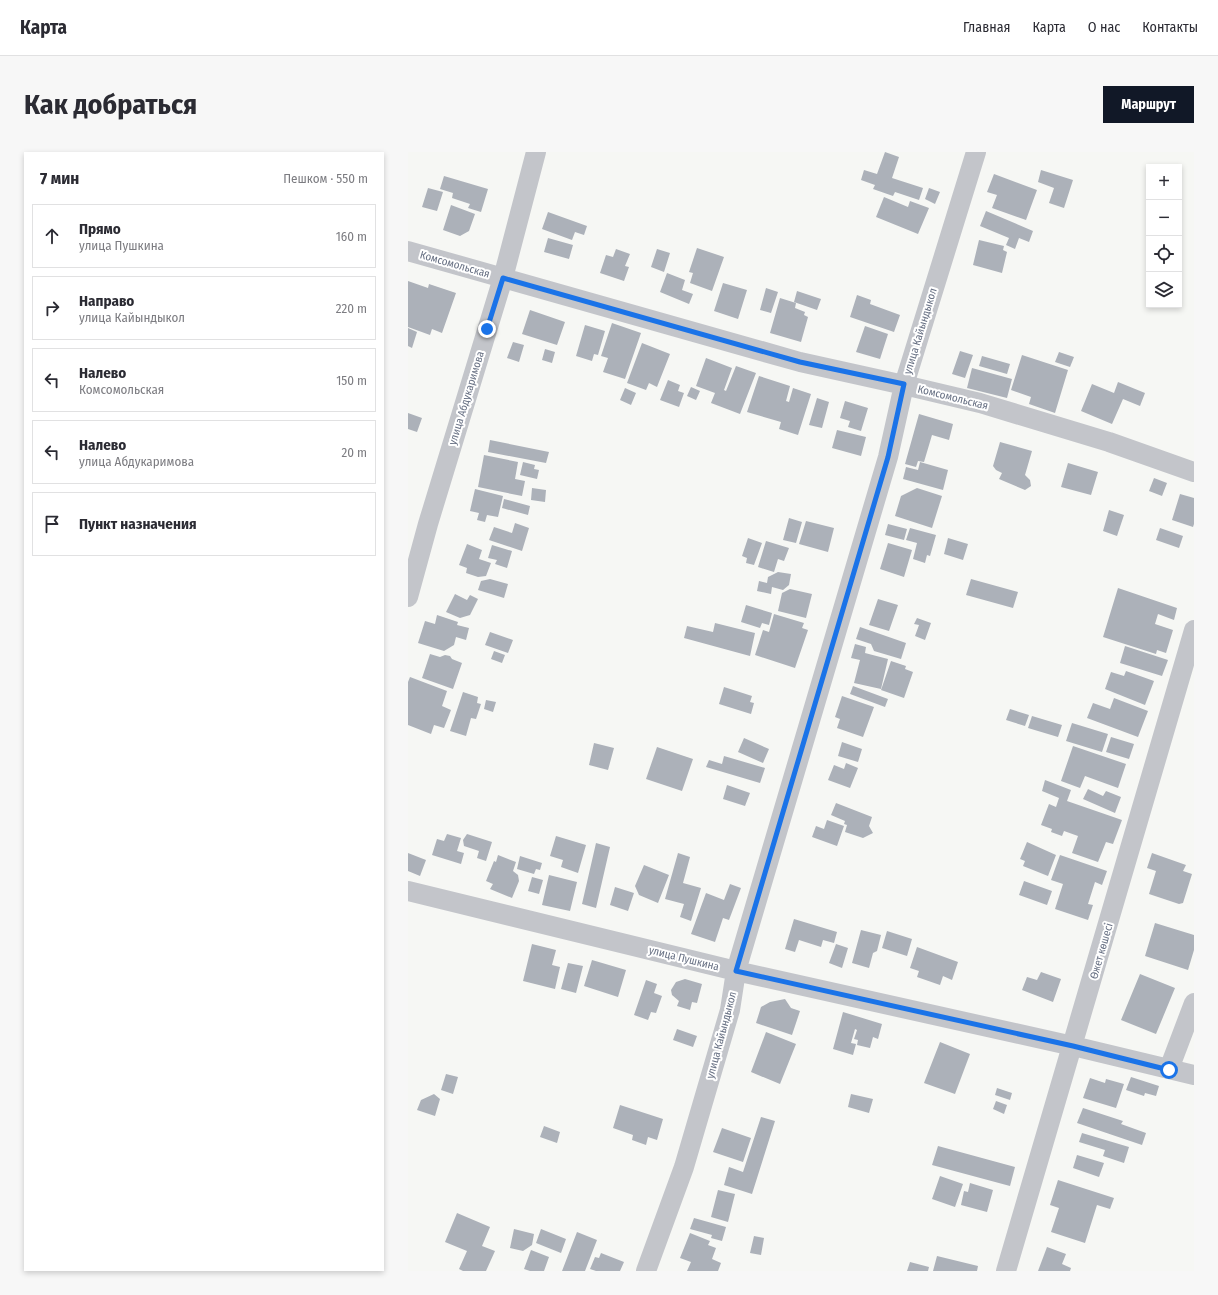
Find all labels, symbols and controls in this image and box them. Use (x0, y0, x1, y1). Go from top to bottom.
text: Карта (20, 16, 67, 39)
text: Главная (963, 19, 1010, 36)
text: Карта (1032, 19, 1066, 36)
text: О нас (1088, 19, 1120, 36)
text: Контакты (1142, 19, 1198, 36)
button: Маршрут (1103, 86, 1194, 123)
text: Как добраться (24, 88, 197, 121)
map controls (1146, 164, 1182, 308)
button: + (1146, 164, 1182, 200)
text: 7 мин (40, 168, 79, 189)
text: Пешком · 550 m (283, 171, 368, 186)
button: − (1146, 200, 1182, 236)
text: Прямо (79, 220, 121, 238)
icon: ahead (41, 225, 63, 247)
text: 160 m (336, 229, 367, 244)
button: locate (1146, 236, 1182, 272)
text: улица Пушкина (79, 238, 164, 253)
street label: Комсомольская (418, 248, 491, 281)
button: layers (1146, 272, 1182, 308)
street label: улица Кайындыкол (901, 286, 940, 376)
text: Направо (79, 292, 134, 310)
icon: right (41, 297, 63, 319)
text: 220 m (336, 301, 367, 316)
text: улица Кайындыкол (79, 310, 185, 325)
route end (478, 320, 496, 338)
street label: улица Абдукаримова (446, 350, 487, 447)
text: Налево (79, 364, 126, 382)
icon: left (41, 369, 63, 391)
text: 150 m (336, 373, 367, 388)
text: Комсомольская (79, 382, 164, 397)
street label: Комсомольская (916, 382, 989, 413)
text: Налево (79, 436, 126, 454)
icon: left (41, 441, 63, 463)
text: 20 m (341, 445, 367, 460)
text: улица Абдукаримова (79, 454, 194, 469)
icon: arrive (41, 513, 63, 535)
text: Пункт назначения (79, 515, 197, 533)
street label: Өжет көшесі (1087, 921, 1116, 981)
street label: улица Пушкина (647, 943, 720, 973)
street label: улица Кайындыкол (704, 990, 739, 1080)
route start (1160, 1061, 1178, 1079)

